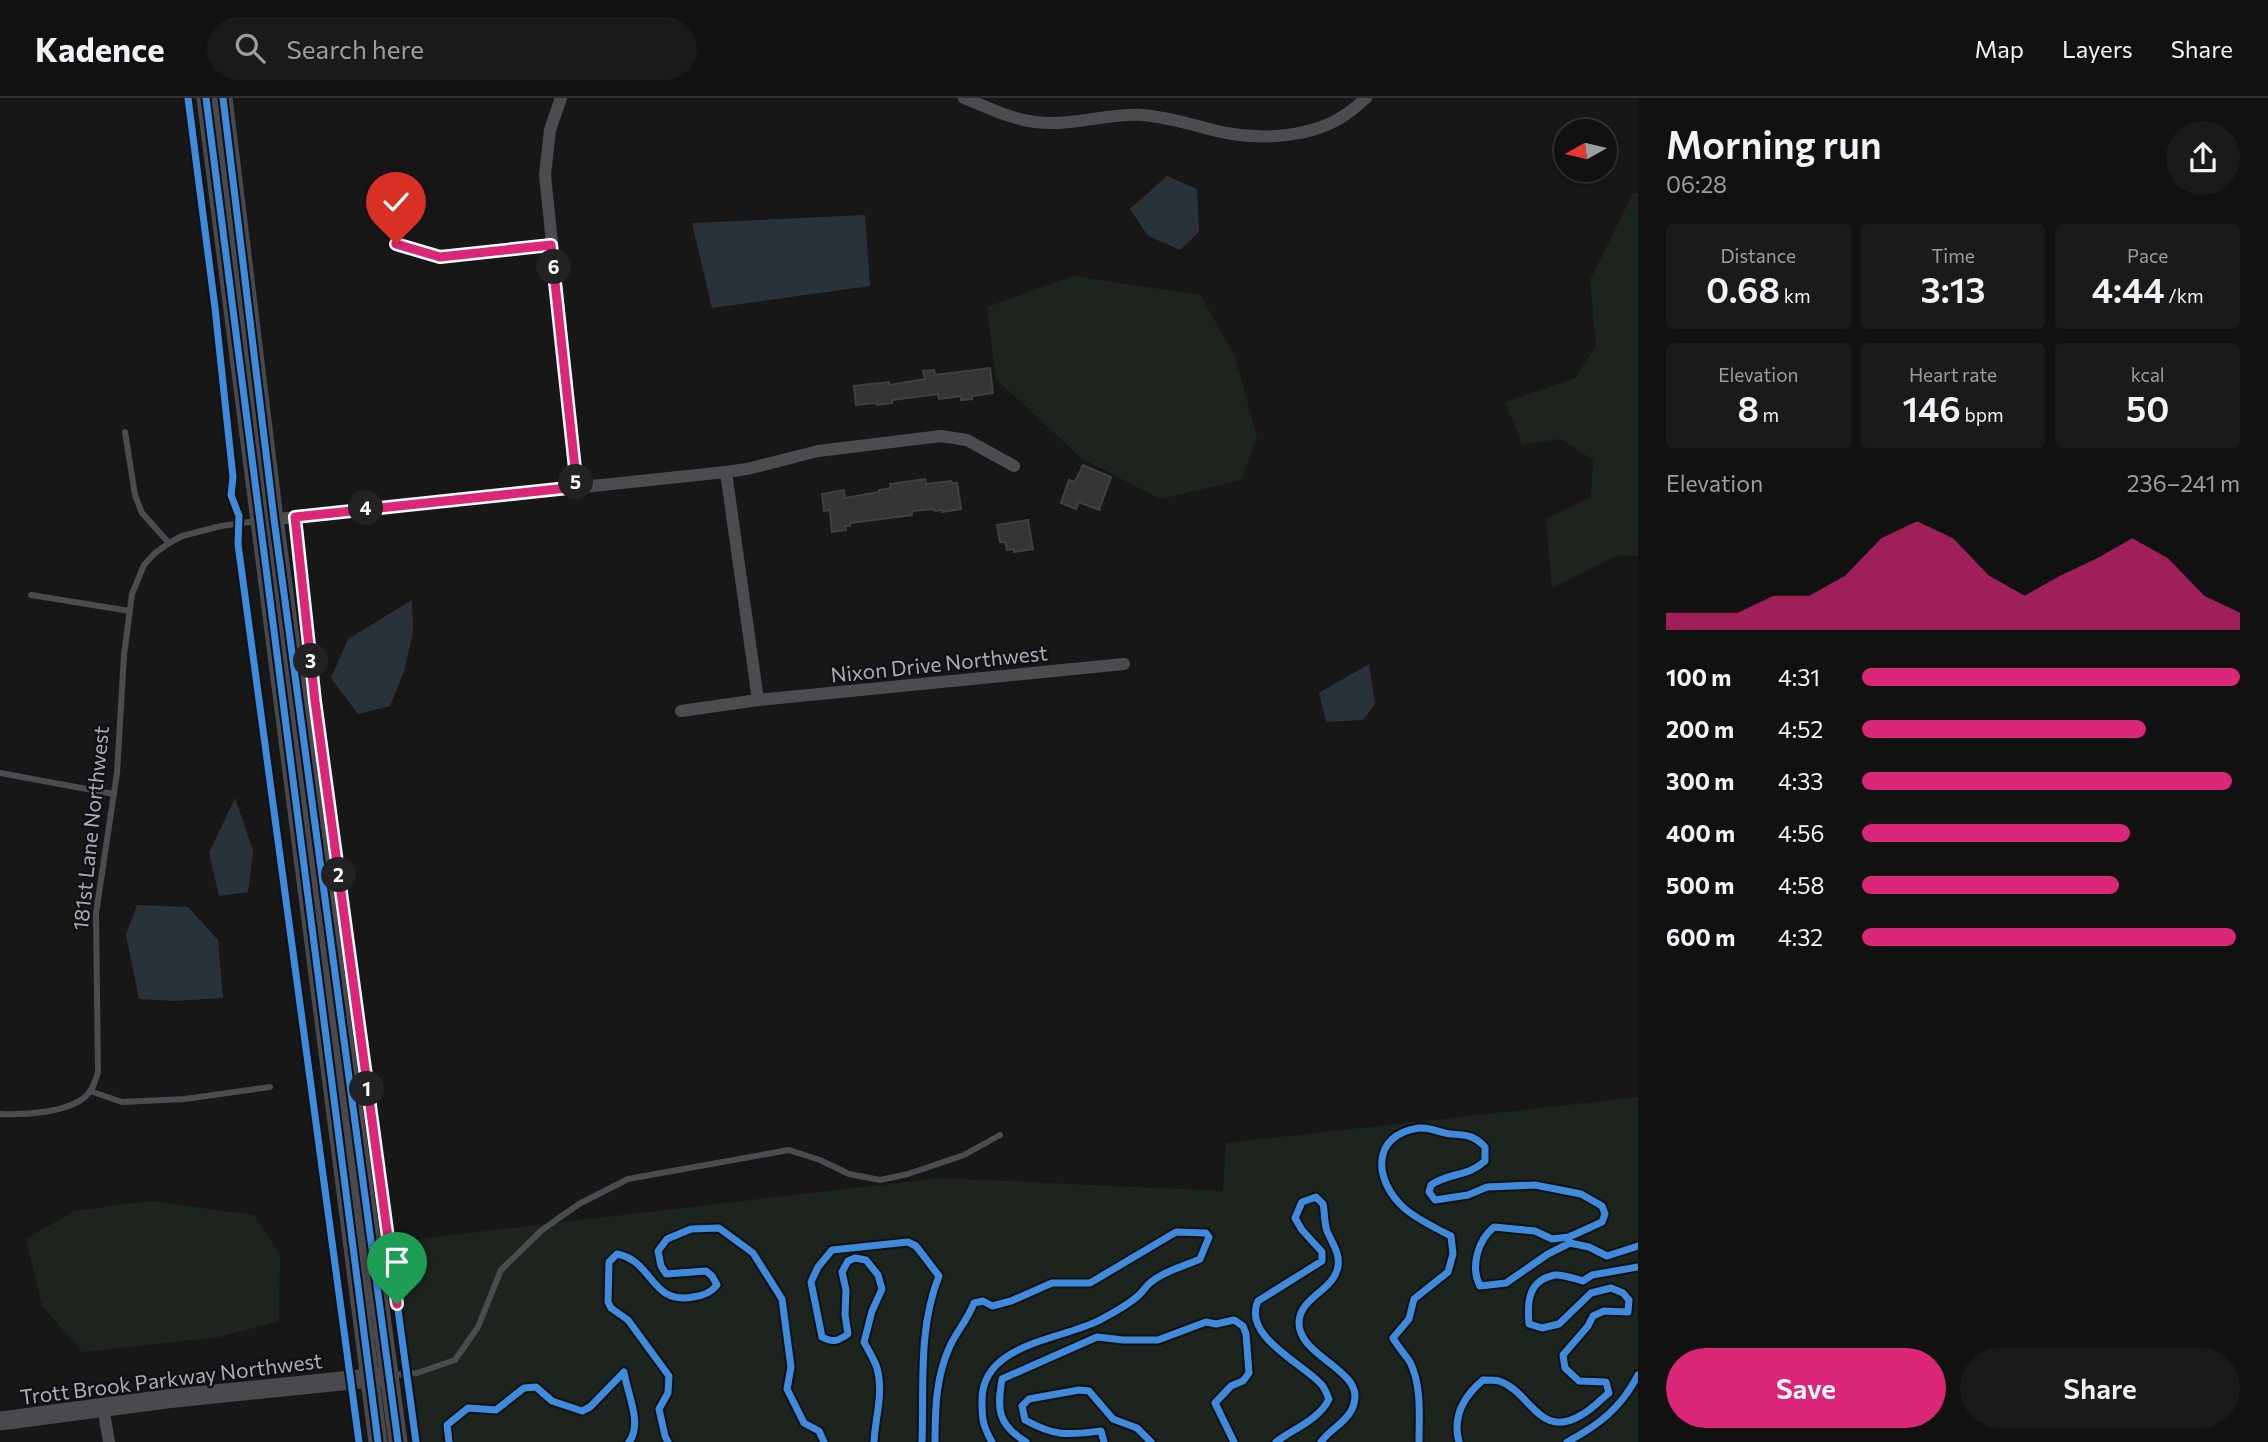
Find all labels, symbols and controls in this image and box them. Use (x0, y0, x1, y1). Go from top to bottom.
search box (207, 17, 697, 80)
text: Kadence (35, 28, 165, 69)
icon: search (231, 29, 269, 67)
text: Search here (287, 33, 424, 64)
text: Map (1975, 34, 2024, 63)
text: Layers (2062, 34, 2133, 63)
text: Share (2171, 34, 2233, 63)
north arrow (1554, 119, 1617, 182)
map controls (1554, 119, 1617, 182)
text: Morning run (1666, 120, 1882, 167)
button: share (2166, 121, 2240, 195)
text: 06:28 (1666, 170, 1727, 198)
pin (366, 172, 426, 244)
icon: check (377, 183, 415, 221)
text: Distance (1721, 244, 1796, 267)
text: Time (1931, 244, 1975, 267)
text: Pace (2127, 244, 2168, 267)
pin: 6 (536, 250, 572, 284)
text: 6 (548, 255, 559, 278)
text: 0.68 (1706, 267, 1780, 310)
text: 3:13 (1921, 267, 1985, 310)
text: 4:44 (2092, 267, 2165, 310)
text: km (1780, 284, 1811, 307)
text: /km (2165, 284, 2204, 307)
text: Elevation (1718, 363, 1798, 386)
text: Heart rate (1909, 363, 1997, 386)
text: kcal (2131, 363, 2165, 386)
text: 8 (1737, 386, 1759, 429)
text: 146 (1902, 386, 1961, 429)
text: 50 (2126, 386, 2169, 429)
text: m (1759, 403, 1779, 426)
text: bpm (1961, 403, 2004, 426)
pin: 5 (558, 464, 594, 500)
text: Elevation (1666, 469, 1763, 497)
text: 236–241 m (2127, 469, 2240, 497)
text: 5 (570, 470, 581, 493)
pin: 4 (348, 490, 384, 526)
text: 4 (360, 496, 371, 519)
street label: Nixon Drive Northwest (829, 639, 1049, 687)
pin: 3 (294, 644, 328, 678)
text: 3 (305, 649, 316, 672)
text: 100 m (1666, 663, 1731, 691)
text: 4:31 (1778, 663, 1820, 691)
text: 200 m (1666, 715, 1734, 743)
text: 4:52 (1778, 715, 1823, 743)
street label: 181st Lane Northwest (67, 724, 113, 932)
text: 300 m (1666, 767, 1734, 795)
text: 4:33 (1778, 767, 1823, 795)
text: 400 m (1666, 819, 1735, 847)
text: 4:56 (1778, 819, 1824, 847)
pin: 2 (322, 858, 356, 892)
text: 2 (333, 863, 344, 886)
text: 500 m (1666, 871, 1734, 899)
text: 4:58 (1778, 871, 1824, 899)
text: 600 m (1666, 923, 1735, 951)
text: 4:32 (1778, 923, 1823, 951)
pin: 1 (350, 1072, 384, 1107)
text: 1 (362, 1077, 371, 1100)
pin (367, 1232, 427, 1304)
icon: arrive (378, 1243, 416, 1281)
street label: Trott Brook Parkway Northwest (18, 1347, 324, 1409)
button: Save (1666, 1348, 1946, 1428)
button: Share (1960, 1348, 2240, 1428)

